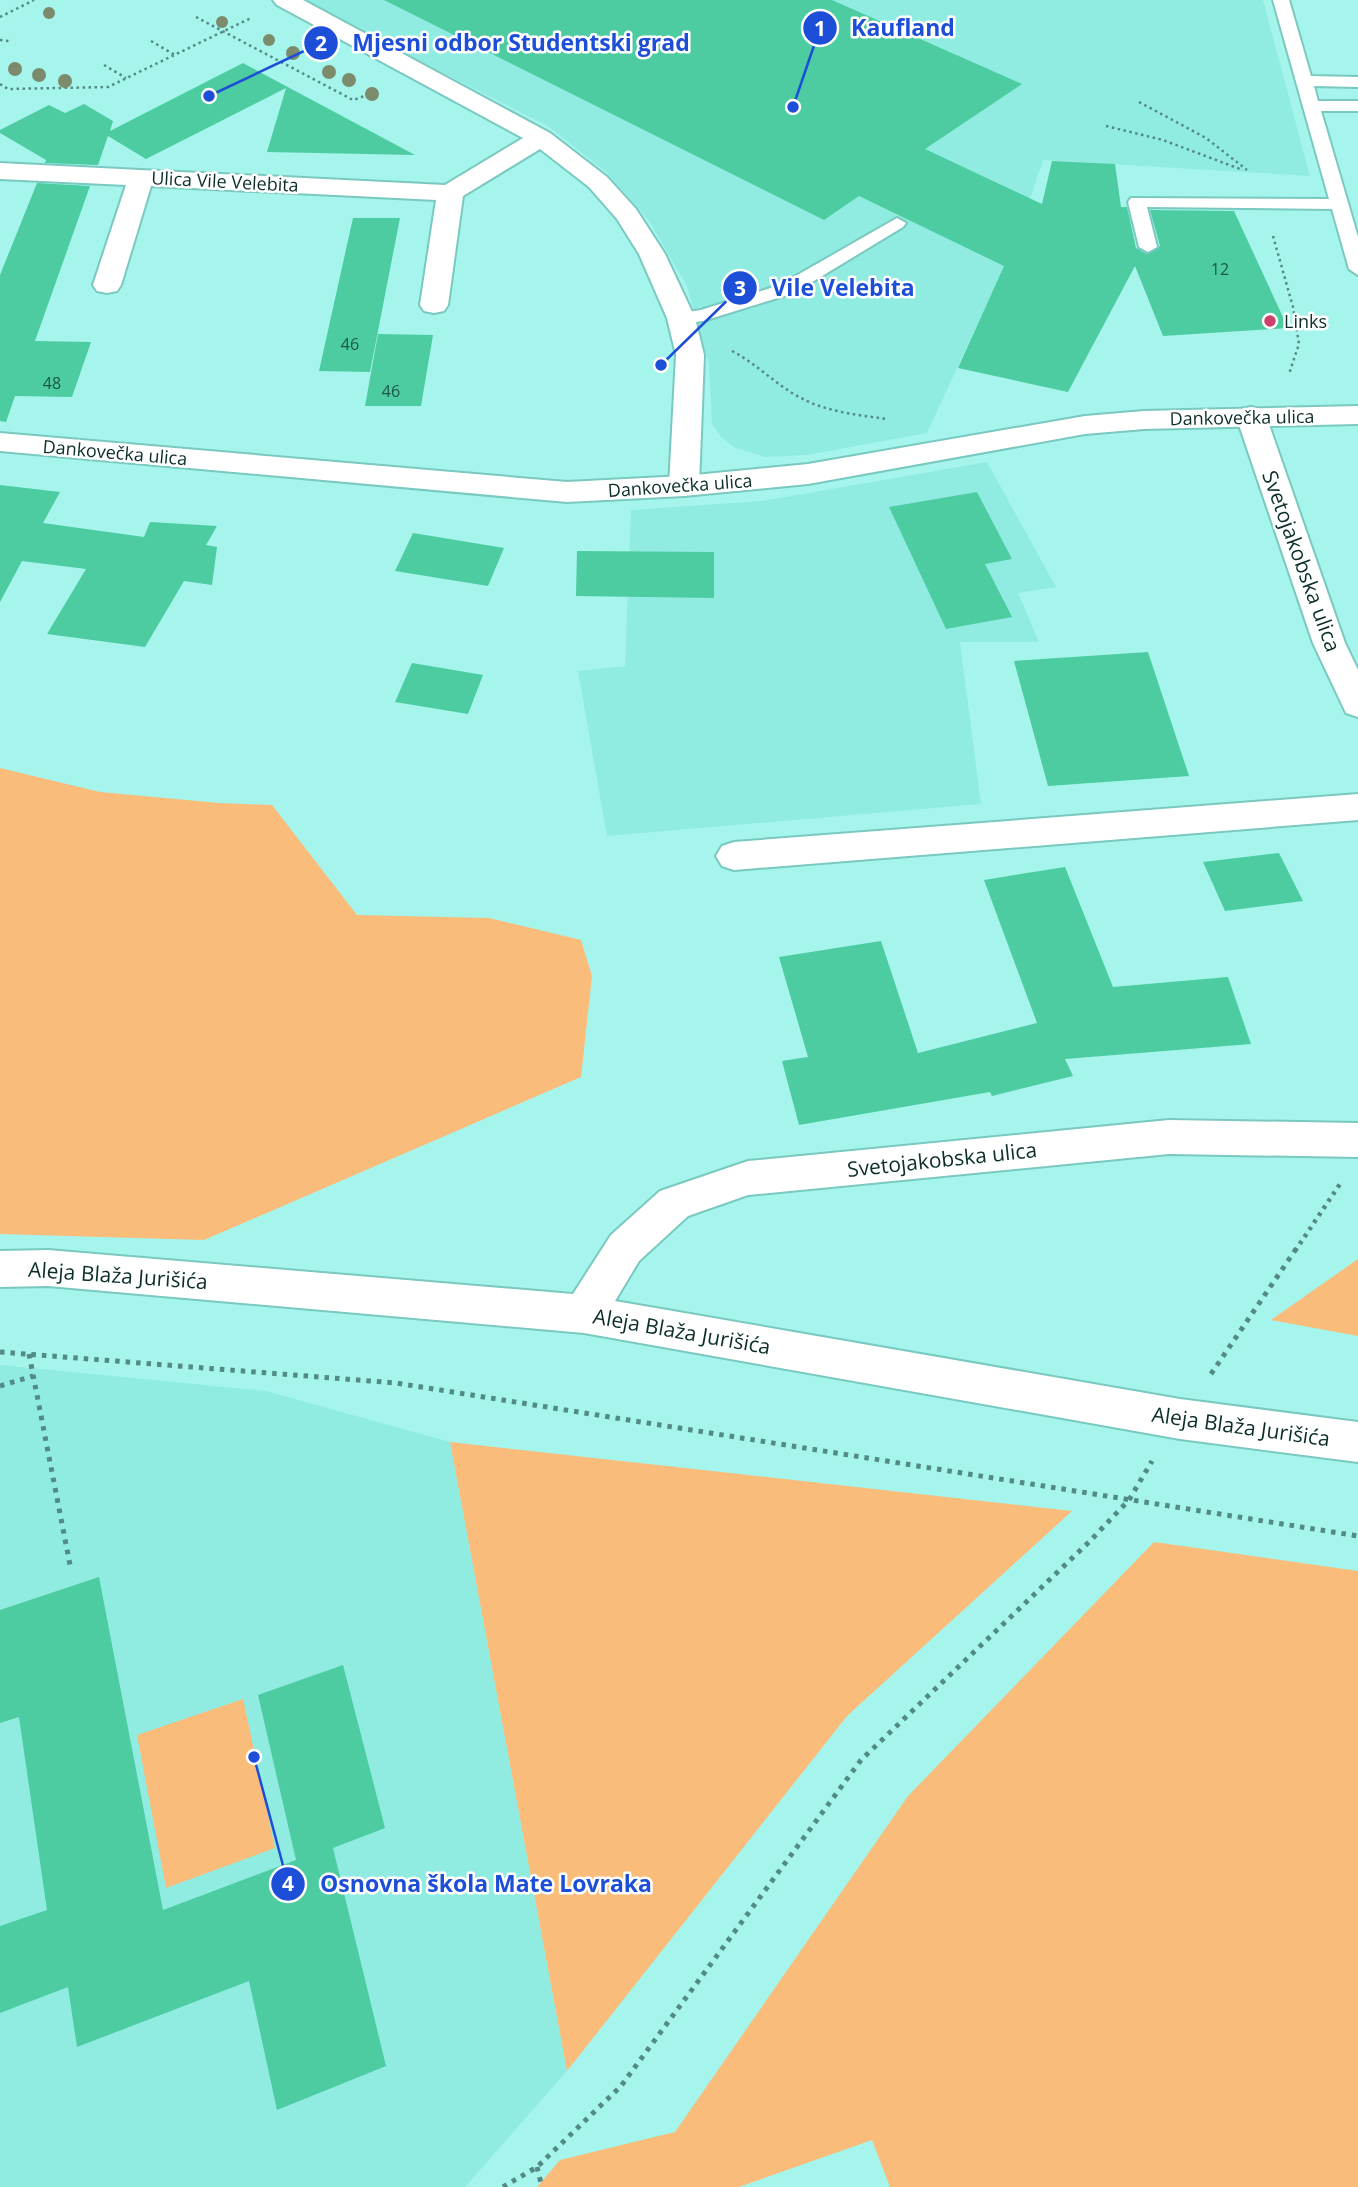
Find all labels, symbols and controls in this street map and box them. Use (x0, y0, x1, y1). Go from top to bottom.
callout: Kaufland (802, 6, 969, 50)
text: Kaufland (851, 11, 955, 43)
text: 1 (814, 14, 826, 42)
callout: Mjesni odbor Studentski grad (303, 21, 704, 65)
text: Mjesni odbor Studentski grad (352, 26, 690, 58)
text: 2 (315, 29, 327, 57)
street label: Ulica Vile Velebita (151, 165, 299, 197)
house number: 12 (1211, 258, 1229, 280)
callout: Vile Velebita (722, 266, 929, 310)
text: Vile Velebita (771, 271, 915, 303)
text: 3 (734, 274, 746, 302)
place label: Links (1284, 309, 1327, 333)
marker: Links (1262, 313, 1278, 329)
house number: 46 (341, 333, 359, 355)
house number: 48 (43, 372, 61, 394)
house number: 46 (382, 380, 400, 402)
street label: Dankovečka ulica (1169, 404, 1315, 430)
street label: Dankovečka ulica (42, 434, 188, 470)
street label: Svetojakobska ulica (1256, 467, 1348, 655)
street label: Dankovečka ulica (607, 468, 753, 502)
street label: Svetojakobska ulica (846, 1135, 1038, 1183)
street label: Aleja Blaža Jurišića (27, 1255, 209, 1295)
street label: Aleja Blaža Jurišića (591, 1302, 773, 1360)
street label: Aleja Blaža Jurišića (1150, 1400, 1332, 1452)
callout: Osnovna škola Mate Lovraka (271, 1862, 666, 1906)
text: Osnovna škola Mate Lovraka (320, 1867, 652, 1899)
text: 4 (282, 1869, 294, 1897)

